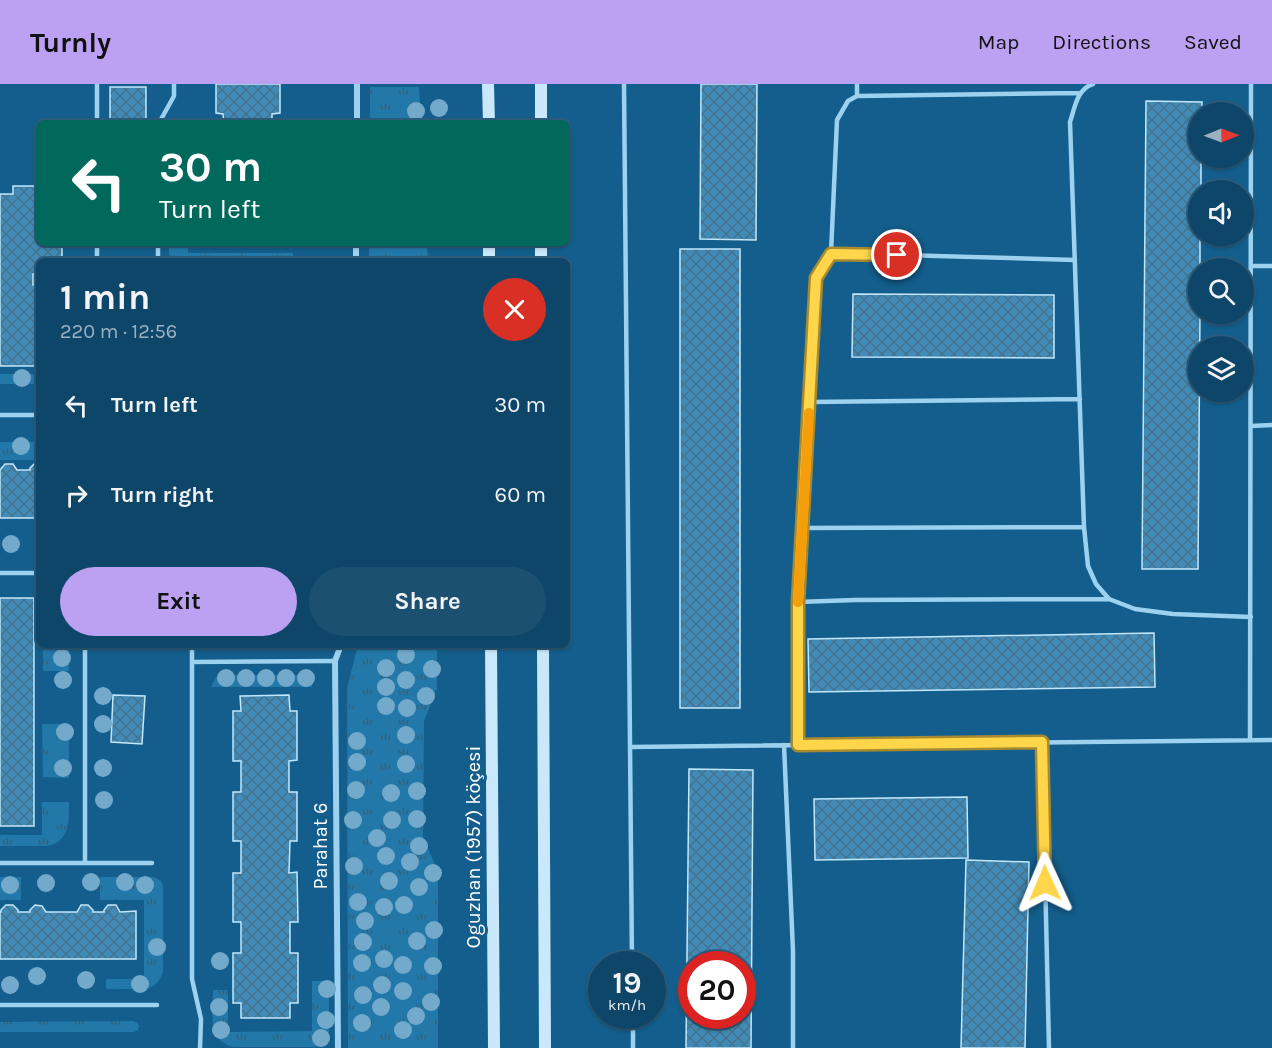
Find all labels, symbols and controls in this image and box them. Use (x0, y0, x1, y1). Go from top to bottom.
text: Turnly (30, 26, 111, 59)
text: Map (978, 30, 1019, 54)
text: Directions (1052, 30, 1151, 54)
text: Saved (1184, 30, 1242, 54)
north arrow (1188, 102, 1254, 168)
map controls (1188, 102, 1254, 402)
text: 30 m (159, 142, 262, 192)
icon: left (60, 144, 138, 222)
button: sound (1188, 180, 1254, 246)
text: Turn left (159, 193, 260, 225)
pin (871, 229, 922, 280)
icon: arrive (880, 238, 913, 271)
button: search (1188, 258, 1254, 324)
text: 1 min (60, 276, 150, 318)
button: close (483, 278, 546, 341)
text: 220 m · 12:56 (60, 320, 177, 343)
button: layers (1188, 336, 1254, 402)
icon: left (60, 389, 93, 422)
text: Turn left (111, 392, 198, 418)
text: 30 m (494, 392, 546, 418)
icon: right (60, 479, 93, 512)
text: Turn right (111, 482, 214, 508)
text: 60 m (495, 482, 546, 508)
button: Exit (60, 567, 297, 636)
button: Share (309, 567, 546, 636)
street label: Oguzhan (1957) köçesi (462, 746, 485, 948)
street label: Parahat 6 (309, 802, 332, 890)
position arrow (1013, 851, 1077, 915)
speed limit sign: 20 (678, 951, 756, 1029)
text: 19 (612, 965, 641, 1001)
text: km/h (608, 996, 646, 1014)

